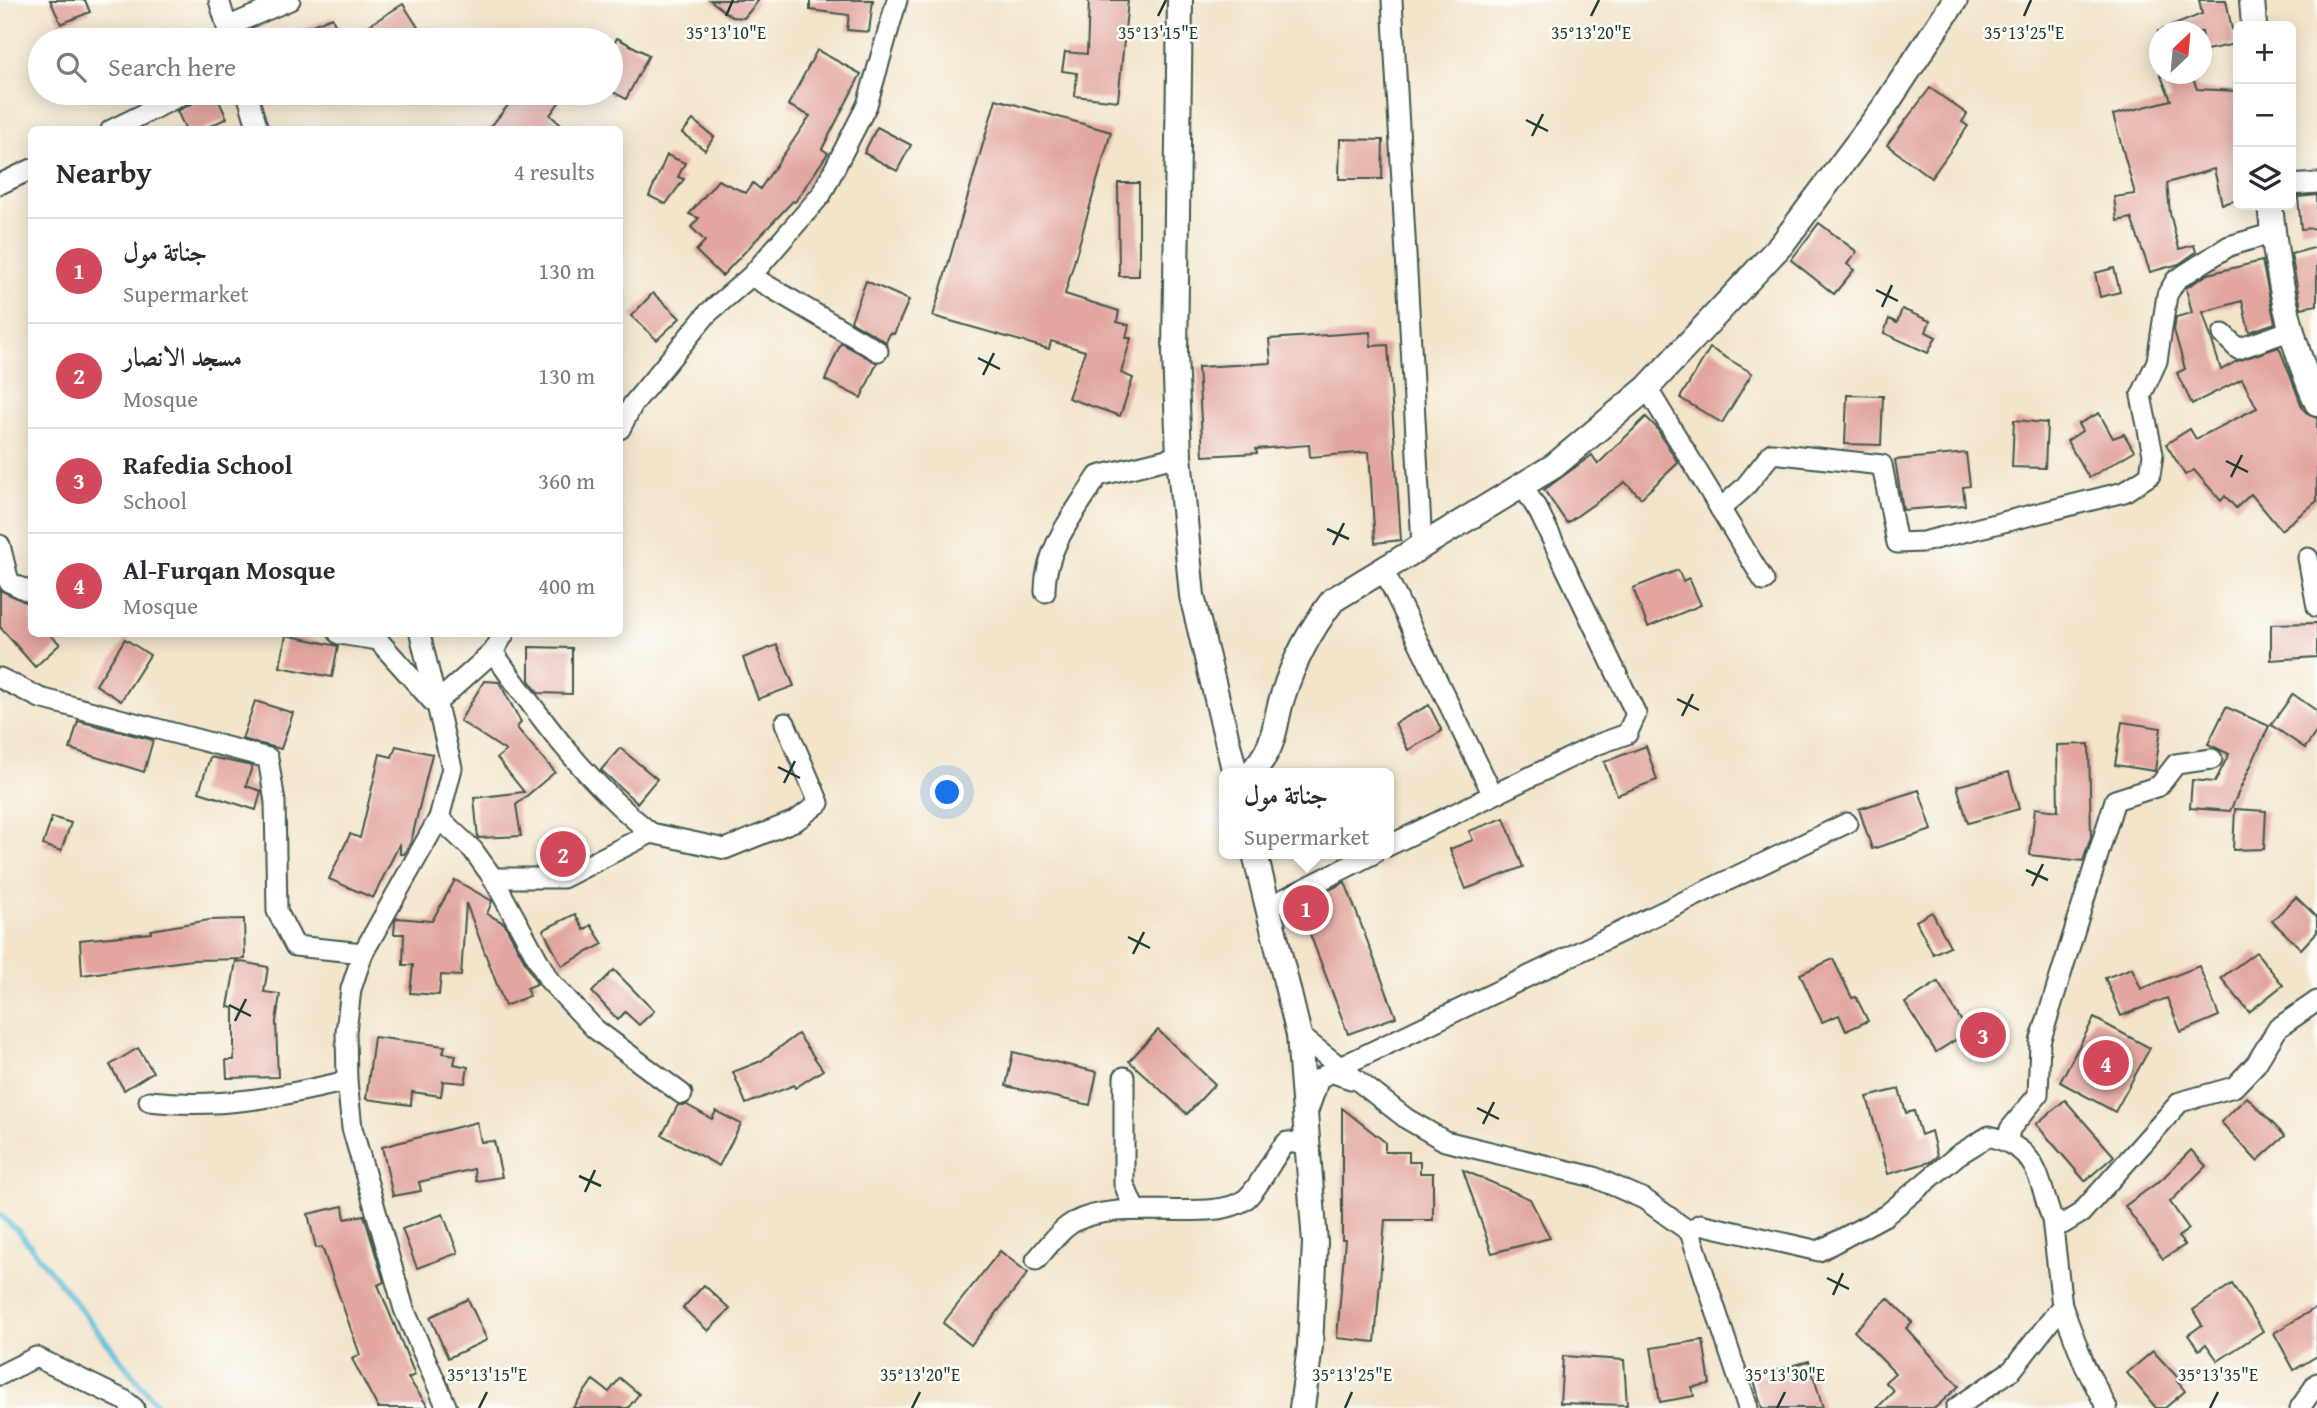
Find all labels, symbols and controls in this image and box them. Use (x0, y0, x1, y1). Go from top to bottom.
text: 35°13'10"E (686, 19, 766, 46)
text: 35°13'15"E (1118, 19, 1198, 46)
text: 35°13'20"E (1551, 19, 1631, 46)
text: 35°13'25"E (1984, 19, 2064, 46)
north arrow (2149, 21, 2212, 84)
map controls (2233, 21, 2296, 210)
button: + (2233, 21, 2296, 84)
search box (28, 28, 623, 105)
text: Search here (108, 47, 236, 86)
icon: search (52, 48, 90, 86)
button: − (2233, 84, 2296, 147)
button: layers (2233, 147, 2296, 210)
text: Nearby (56, 150, 152, 194)
text: 4 results (514, 155, 595, 188)
text: جناتة مول (123, 232, 208, 271)
text: 1 (73, 254, 85, 287)
text: 130 m (538, 254, 595, 287)
text: Supermarket (123, 277, 249, 310)
text: مسجد الانصار (123, 337, 242, 376)
text: 2 (73, 359, 85, 392)
text: 130 m (538, 359, 595, 392)
text: Mosque (123, 382, 198, 415)
text: Rafedia School (123, 445, 293, 484)
text: 3 (73, 464, 85, 497)
text: 360 m (538, 464, 595, 497)
text: School (123, 484, 187, 517)
text: Al-Furqan Mosque (123, 550, 336, 589)
text: 4 (73, 569, 85, 602)
text: 400 m (538, 569, 595, 602)
text: Mosque (123, 589, 198, 622)
popup (1219, 768, 1394, 859)
your location (930, 775, 964, 809)
text: جناتة مول (1244, 775, 1328, 814)
text: Supermarket (1244, 820, 1369, 853)
pin: 2 (540, 828, 586, 880)
pin: 1 (1283, 882, 1329, 934)
pin: 3 (1960, 1009, 2006, 1061)
pin: 4 (2083, 1037, 2129, 1089)
text: 35°13'15"E (447, 1361, 527, 1388)
text: 35°13'20"E (880, 1361, 960, 1388)
text: 35°13'25"E (1312, 1361, 1392, 1388)
text: 35°13'30"E (1745, 1361, 1825, 1388)
text: 35°13'35"E (2178, 1361, 2258, 1388)

